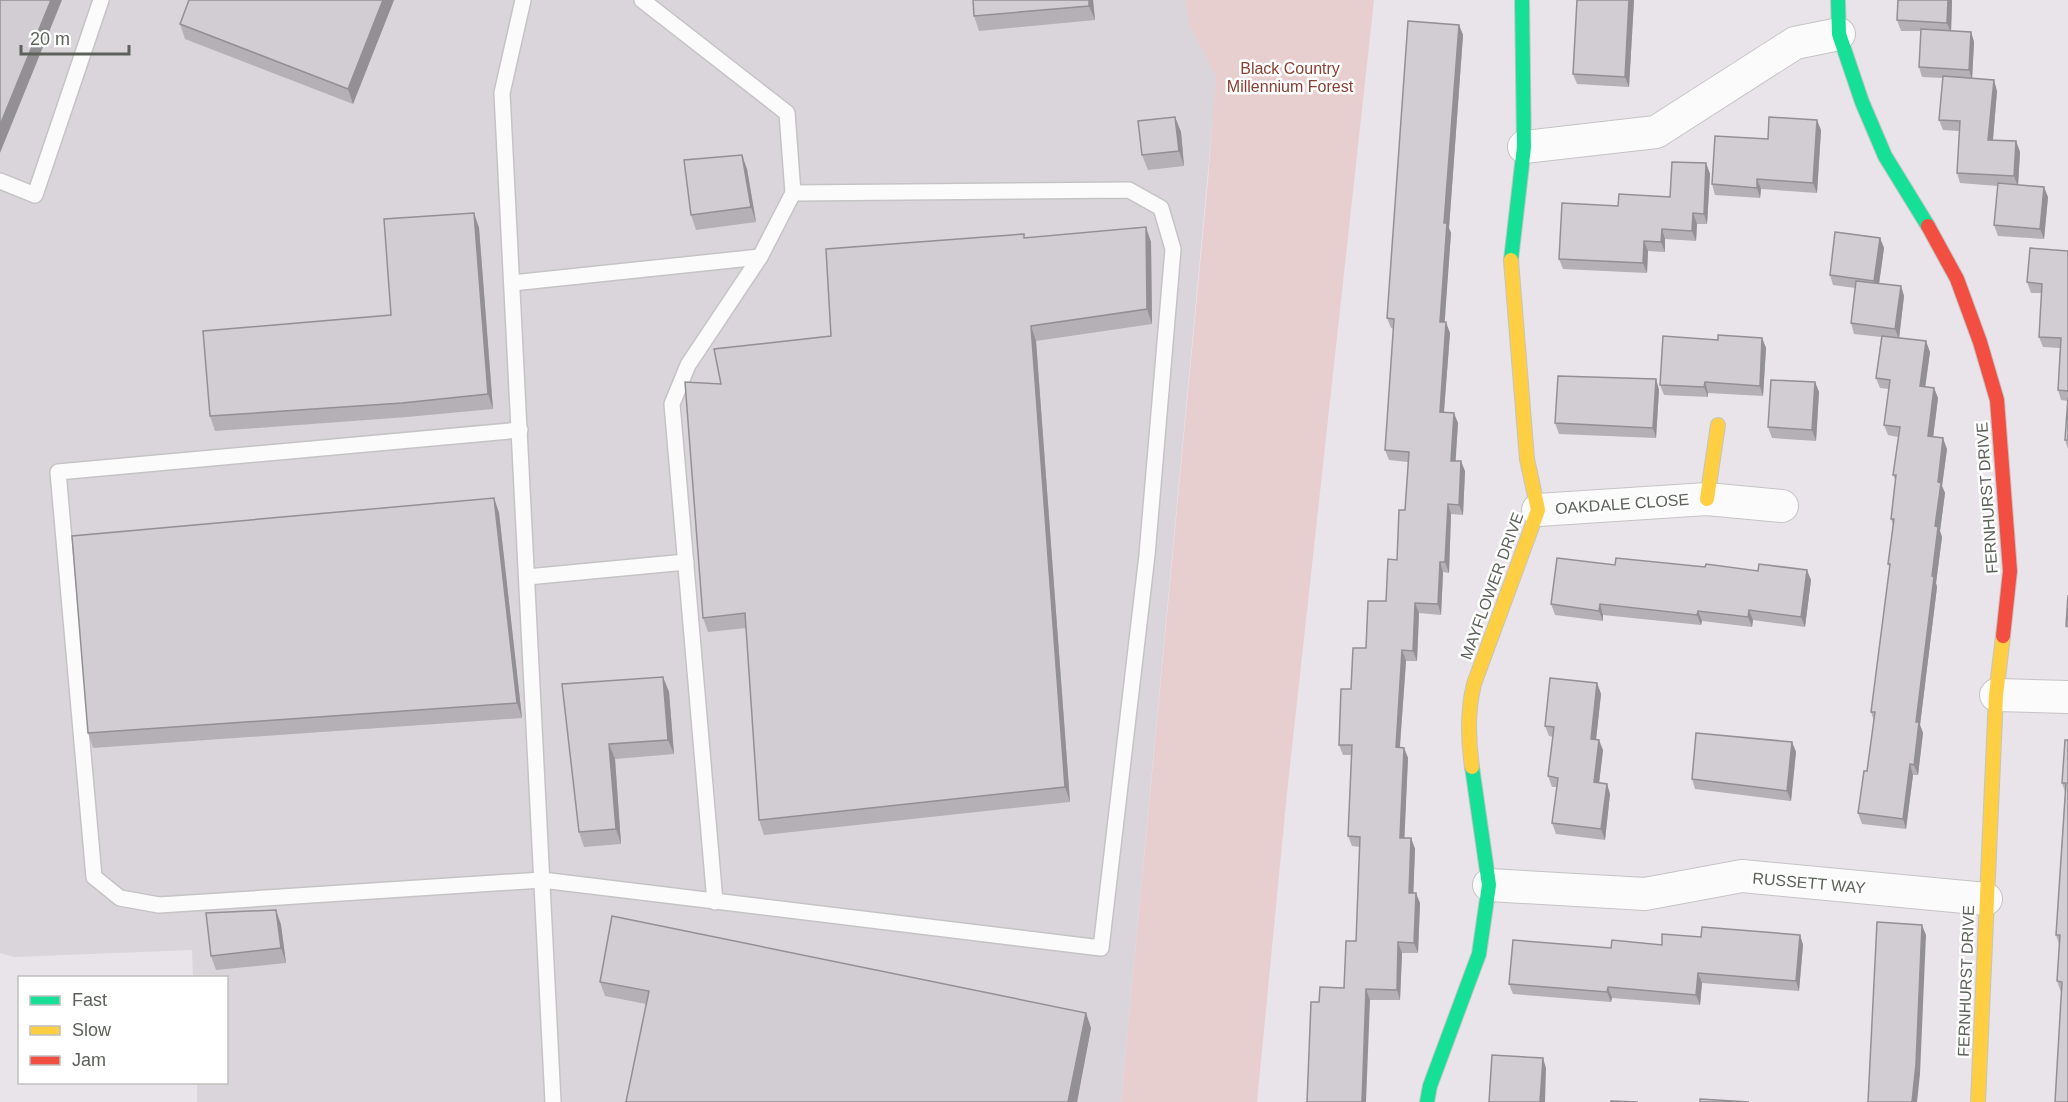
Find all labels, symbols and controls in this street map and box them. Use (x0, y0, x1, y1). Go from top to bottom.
scale bar (21, 18, 129, 56)
text: 20 m (30, 29, 70, 49)
park label: Black Country Millennium Forest (1227, 60, 1354, 95)
street label: FERNHURST DRIVE (1973, 422, 2001, 574)
street label: OAKDALE CLOSE (1554, 491, 1690, 517)
street label: MAYFLOWER DRIVE (1457, 510, 1527, 662)
street label: RUSSETT WAY (1752, 870, 1867, 896)
street label: FERNHURST DRIVE (1955, 905, 1977, 1057)
legend (18, 976, 228, 1084)
text: Fast (72, 990, 107, 1010)
text: Slow (72, 1020, 112, 1040)
text: Jam (72, 1050, 106, 1070)

